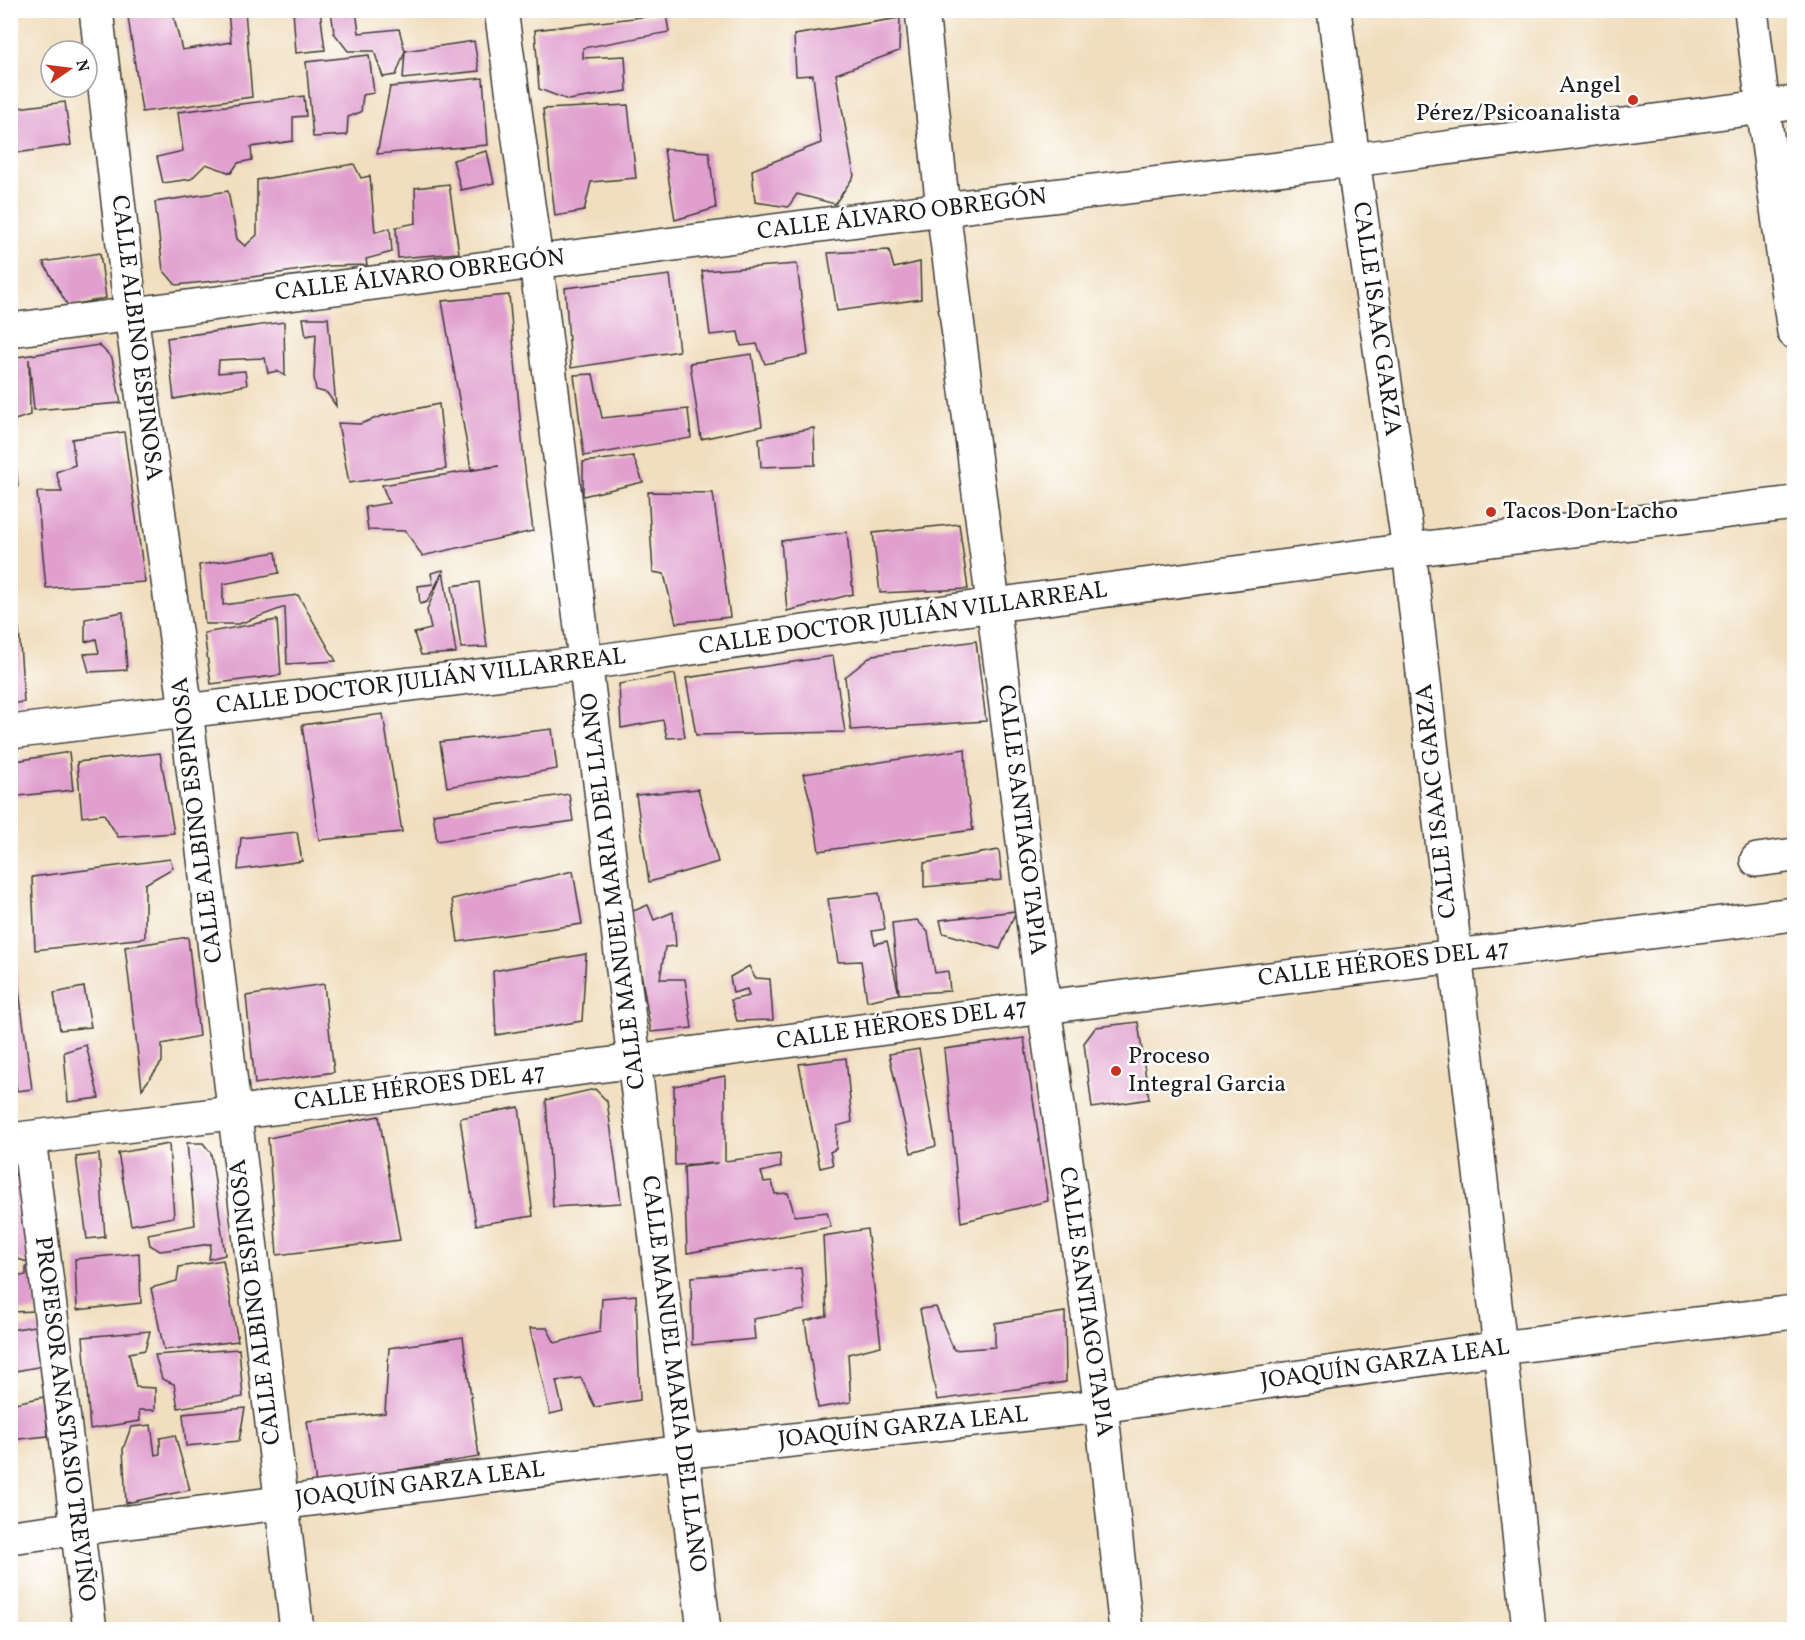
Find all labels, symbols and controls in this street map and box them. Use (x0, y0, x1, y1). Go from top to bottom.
north arrow (39, 39, 99, 99)
text: N (70, 58, 94, 75)
place label: Angel Pérez/Psicoanalista (1416, 69, 1621, 131)
marker: Angel Pérez/Psicoanalista (1626, 93, 1640, 107)
street label: CALLE ÁLVARO OBREGÓN (755, 180, 1049, 250)
street label: CALLE ALBINO ESPINOSA (102, 193, 170, 483)
street label: CALLE ISAAC GARZA (1343, 200, 1409, 438)
street label: CALLE ÁLVARO OBREGÓN (273, 241, 567, 311)
place label: Tacos Don Lacho (1503, 495, 1678, 529)
marker: Tacos Don Lacho (1484, 505, 1498, 519)
street label: CALLE DOCTOR JULIÁN VILLARREAL (696, 573, 1110, 665)
street label: CALLE DOCTOR JULIÁN VILLARREAL (214, 640, 628, 724)
street label: CALLE ALBINO ESPINOSA (164, 675, 232, 965)
street label: CALLE ISAAC GARZA (1408, 682, 1466, 920)
street label: CALLE SANTIAGO TAPIA (988, 683, 1054, 957)
street label: CALLE MANUEL MARIA DEL LLANO (573, 691, 655, 1091)
street label: CALLE HÉROES DEL 47 (1256, 932, 1512, 996)
street label: CALLE HÉROES DEL 47 (774, 991, 1030, 1059)
place label: Proceso Integral Garcia (1128, 1040, 1286, 1102)
street label: CALLE HÉROES DEL 47 (292, 1056, 548, 1120)
marker: Proceso Integral Garcia (1109, 1064, 1123, 1078)
street label: CALLE ALBINO ESPINOSA (222, 1157, 290, 1447)
street label: CALLE SANTIAGO TAPIA (1049, 1165, 1121, 1439)
street label: CALLE MANUEL MARIA DEL LLANO (632, 1174, 714, 1574)
street label: PROFESOR ANASTASIO TREVIÑO (25, 1234, 103, 1604)
street label: JOAQUÍN GARZA LEAL (1258, 1331, 1512, 1399)
street label: JOAQUÍN GARZA LEAL (776, 1398, 1030, 1458)
street label: JOAQUÍN GARZA LEAL (293, 1453, 547, 1517)

